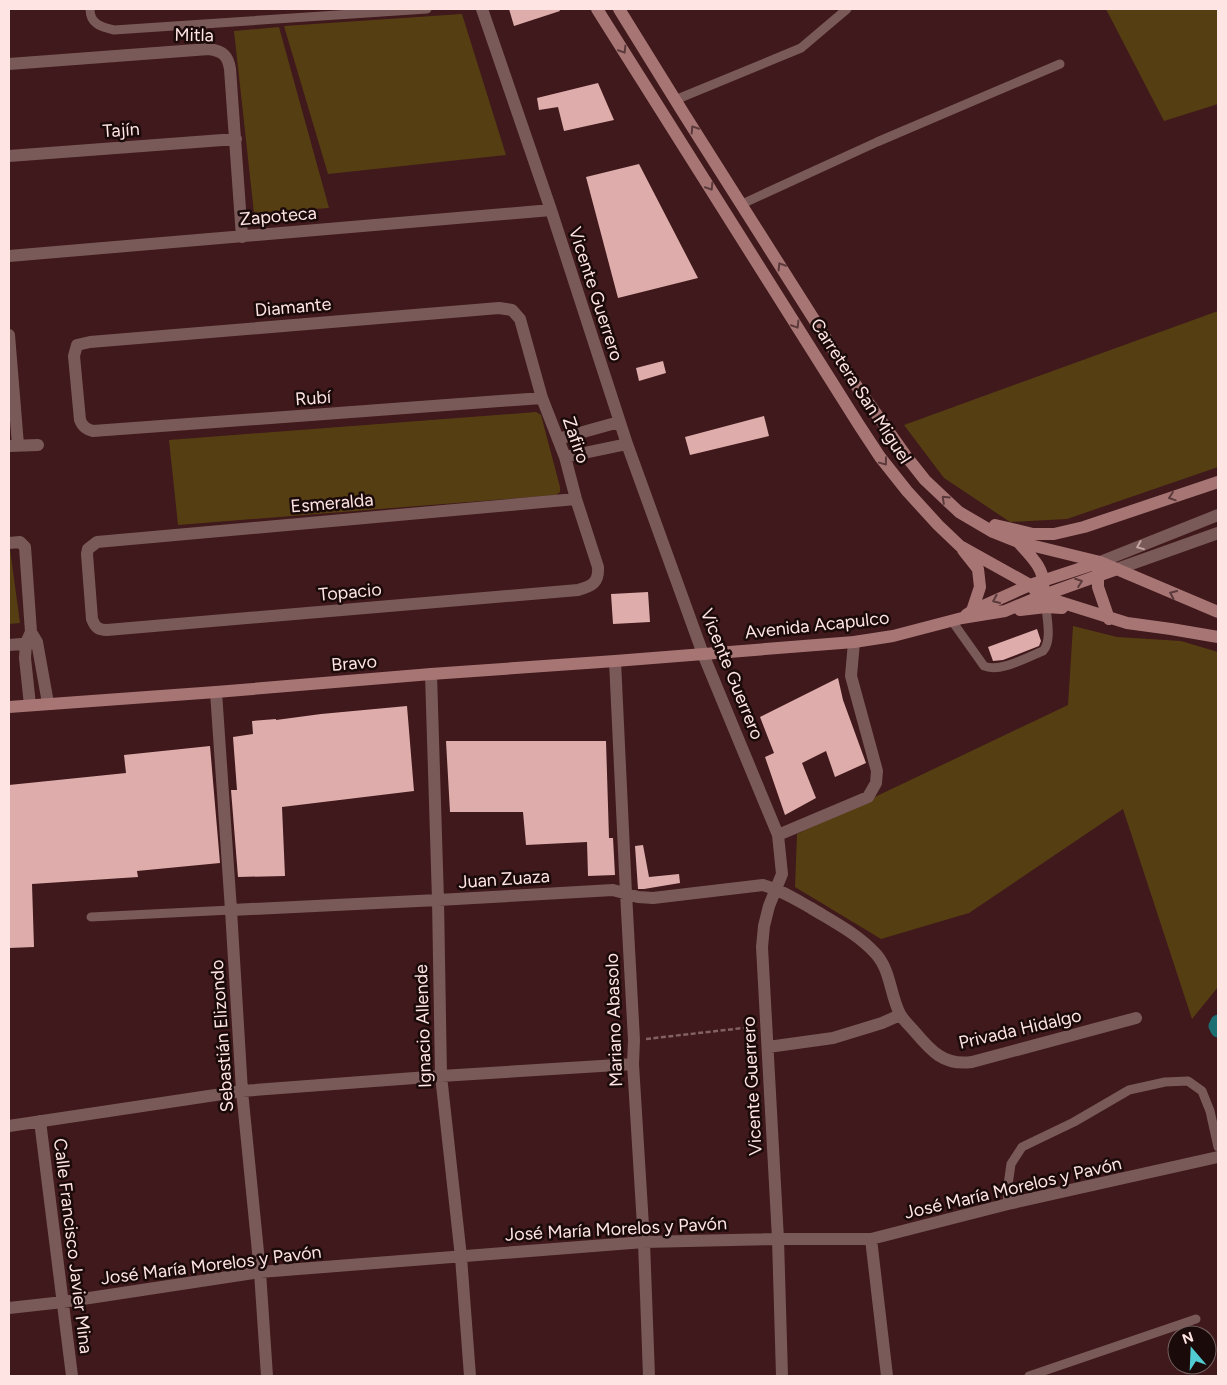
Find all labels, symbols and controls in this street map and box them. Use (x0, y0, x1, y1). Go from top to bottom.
street label: Mitla (174, 24, 214, 46)
one-way arrow (617, 45, 626, 54)
street label: Tajín (102, 118, 140, 142)
one-way arrow (690, 126, 700, 135)
one-way arrow (704, 182, 713, 191)
street label: Zapoteca (239, 202, 317, 230)
street label: Vicente Guerrero (564, 224, 628, 364)
one-way arrow (778, 263, 788, 272)
street label: Diamante (254, 293, 332, 321)
street label: Carretera San Miguel (806, 314, 916, 468)
one-way arrow (790, 320, 800, 329)
street label: Rubí (294, 386, 333, 410)
street label: Zafiro (558, 414, 594, 466)
one-way arrow (878, 456, 887, 466)
street label: Esmeralda (290, 488, 374, 518)
one-way arrow (1168, 491, 1177, 501)
one-way arrow (941, 496, 950, 505)
one-way arrow (1137, 540, 1145, 550)
street label: Topacio (317, 578, 383, 606)
one-way arrow (1074, 578, 1083, 588)
one-way arrow (1169, 589, 1178, 600)
one-way arrow (992, 594, 1001, 605)
street label: Vicente Guerrero (696, 605, 768, 743)
street label: Avenida Acapulco (744, 606, 890, 644)
street label: Bravo (330, 650, 378, 676)
street label: Juan Zuaza (457, 865, 551, 893)
street label: Mariano Abasolo (601, 953, 627, 1087)
street label: Sebastián Elizondo (206, 959, 238, 1113)
street label: Ignacio Allende (410, 964, 436, 1088)
street label: Privada Hidalgo (956, 1004, 1084, 1054)
street label: Vicente Guerrero (737, 1016, 767, 1156)
street label: Calle Francisco Javier Mina (49, 1137, 97, 1355)
street label: José María Morelos y Pavón (902, 1152, 1124, 1224)
street label: José María Morelos y Pavón (504, 1212, 728, 1246)
street label: José María Morelos y Pavón (99, 1241, 323, 1289)
north arrow (1167, 1325, 1217, 1375)
text: N (1180, 1328, 1196, 1348)

